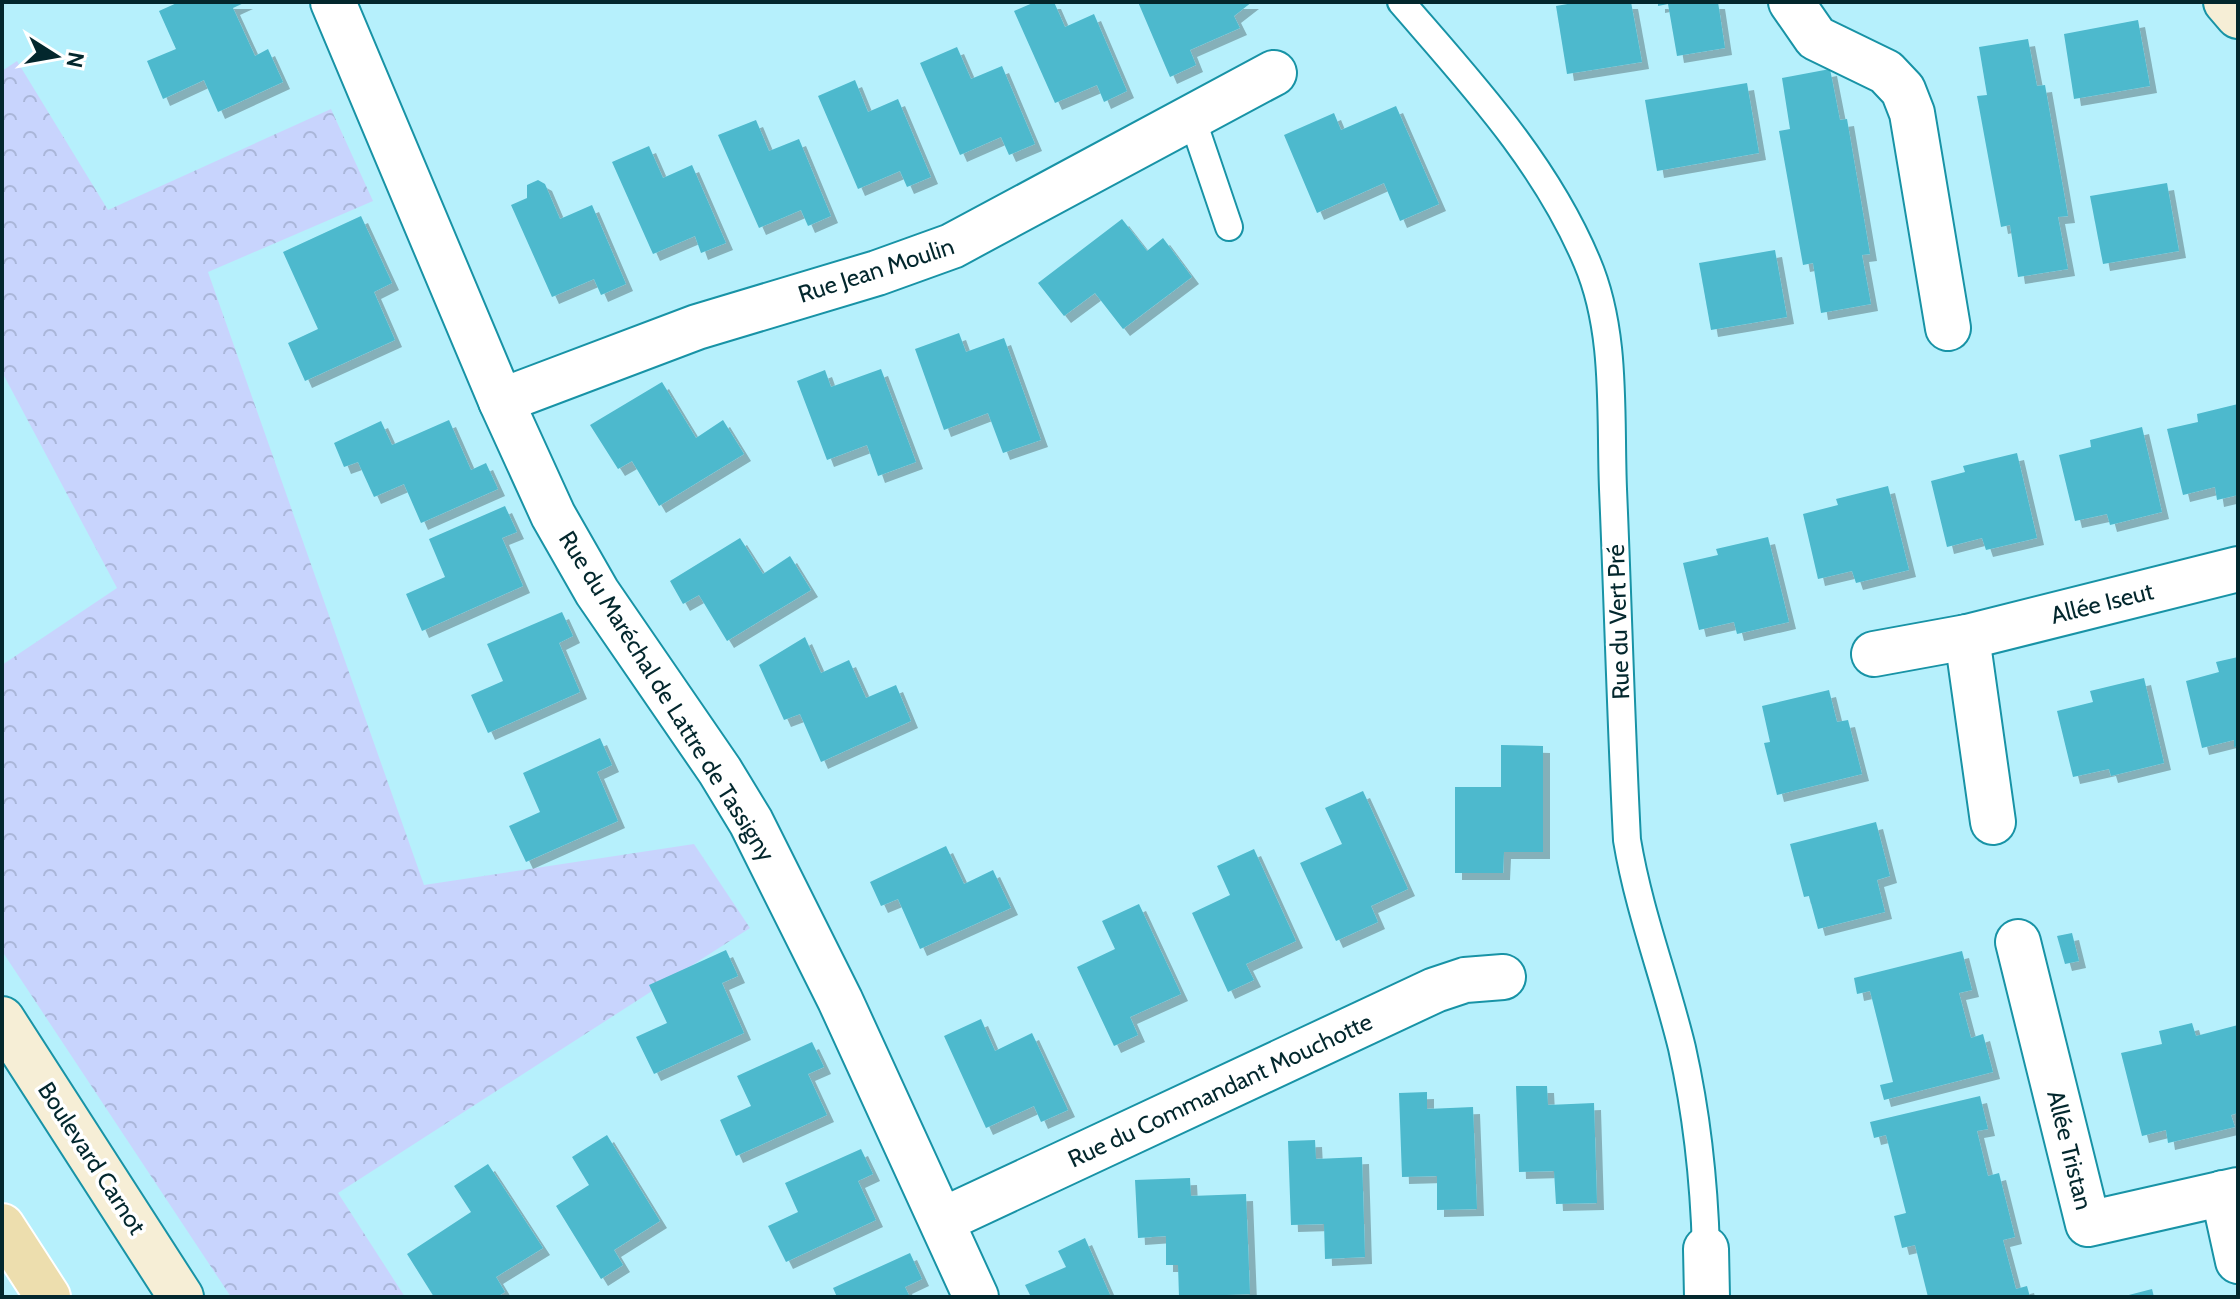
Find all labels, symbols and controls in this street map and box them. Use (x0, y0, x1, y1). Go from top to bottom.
north arrow (16, 16, 96, 96)
text: N (60, 50, 90, 70)
street label: Rue Jean Moulin (794, 231, 958, 309)
street label: Rue du Maréchal de Lattre de Tassigny (553, 525, 781, 867)
street label: Rue du Vert Pré (1601, 544, 1635, 700)
street label: Allée Iseut (2048, 576, 2156, 630)
street label: Rue du Commandant Mouchotte (1063, 1007, 1377, 1173)
street label: Boulevard Carnot (32, 1077, 152, 1239)
street label: Allée Tristan (2041, 1087, 2099, 1213)

